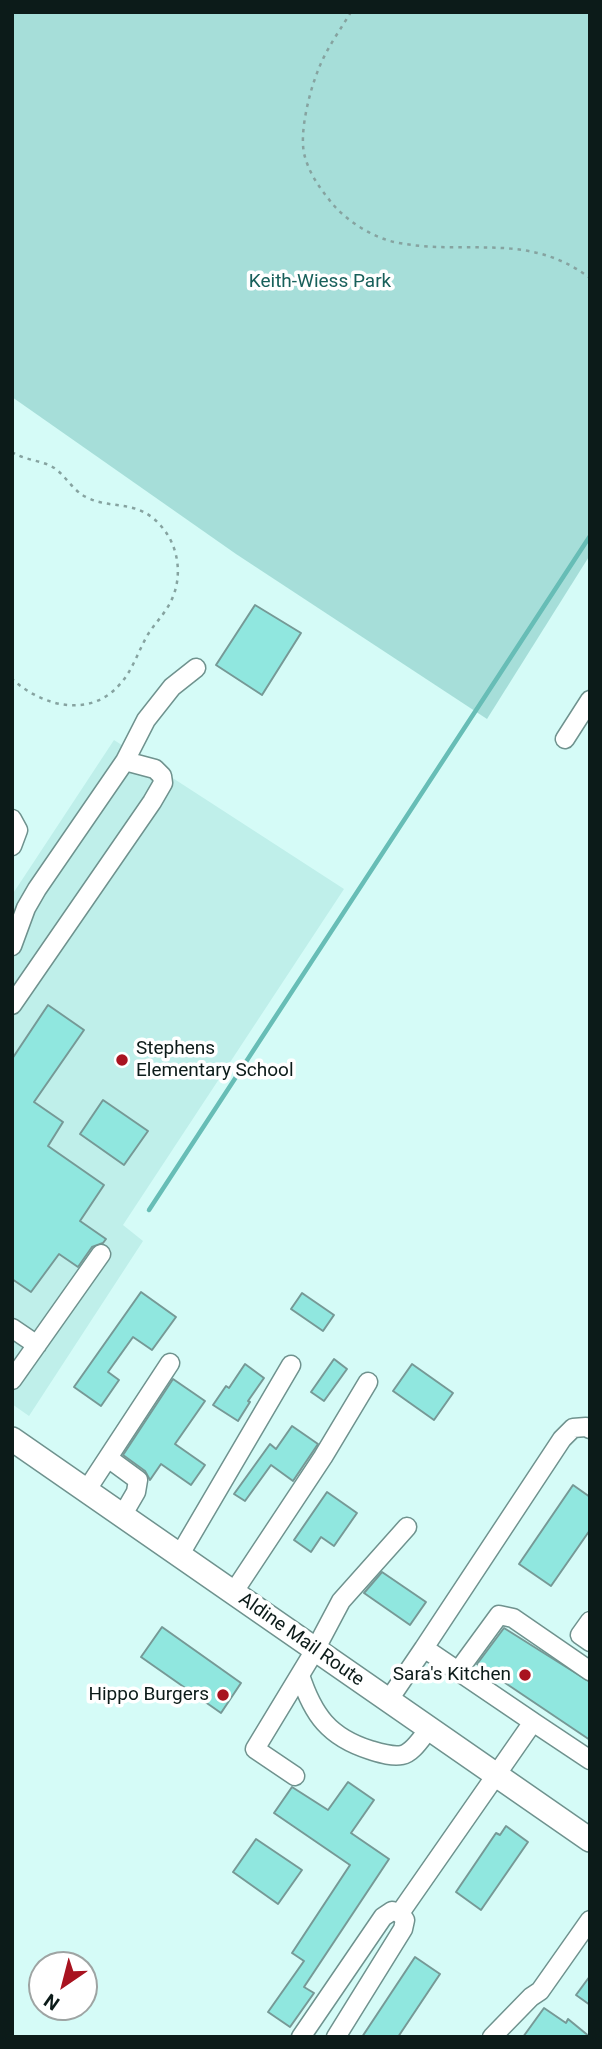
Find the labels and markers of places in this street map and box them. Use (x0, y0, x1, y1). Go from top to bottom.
place label: Stephens Elementary School (136, 1038, 294, 1082)
marker: Stephens Elementary School (114, 1052, 130, 1068)
place label: Sara's Kitchen (393, 1664, 511, 1686)
marker: Sara's Kitchen (517, 1667, 533, 1683)
place label: Hippo Burgers (88, 1684, 209, 1706)
marker: Hippo Burgers (215, 1687, 231, 1703)

